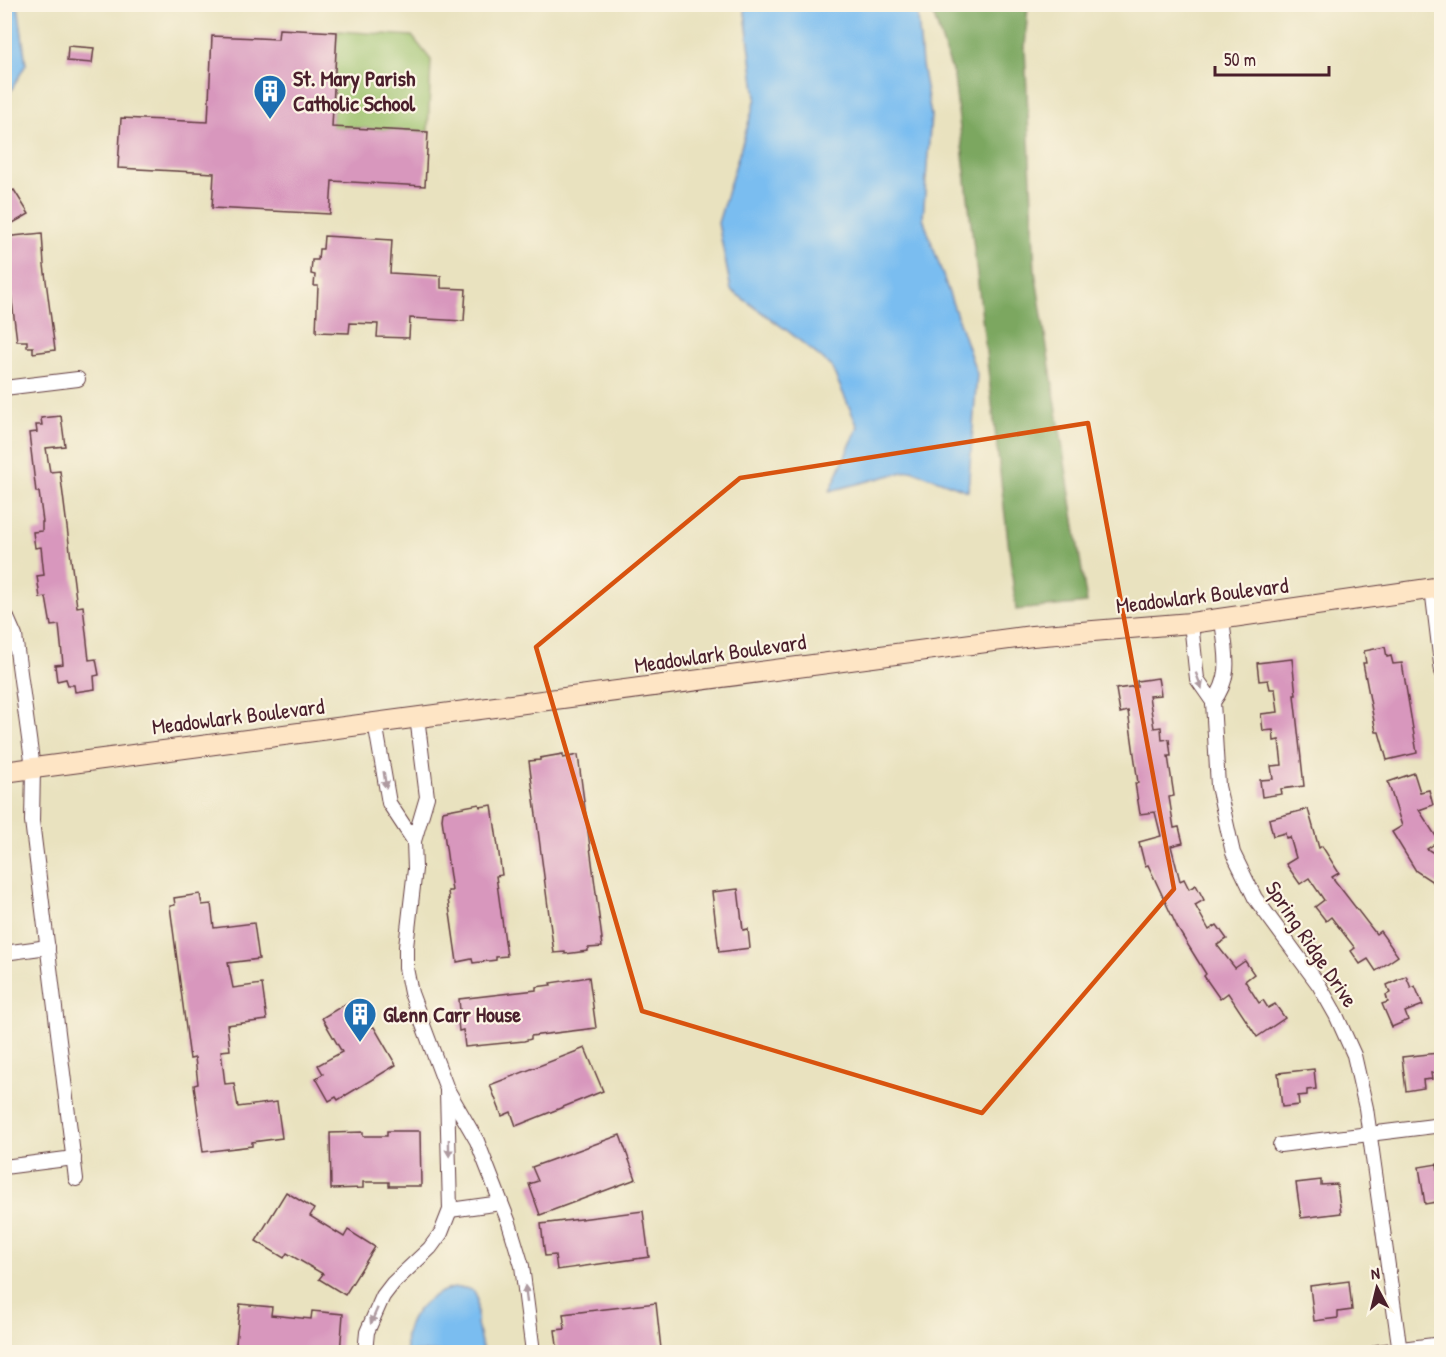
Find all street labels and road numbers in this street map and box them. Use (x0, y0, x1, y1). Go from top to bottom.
street label: Meadowlark Boulevard (1114, 570, 1290, 620)
street label: Meadowlark Boulevard (632, 626, 808, 680)
street label: Meadowlark Boulevard (150, 691, 326, 741)
street label: Spring Ridge Drive (1259, 875, 1365, 1013)

